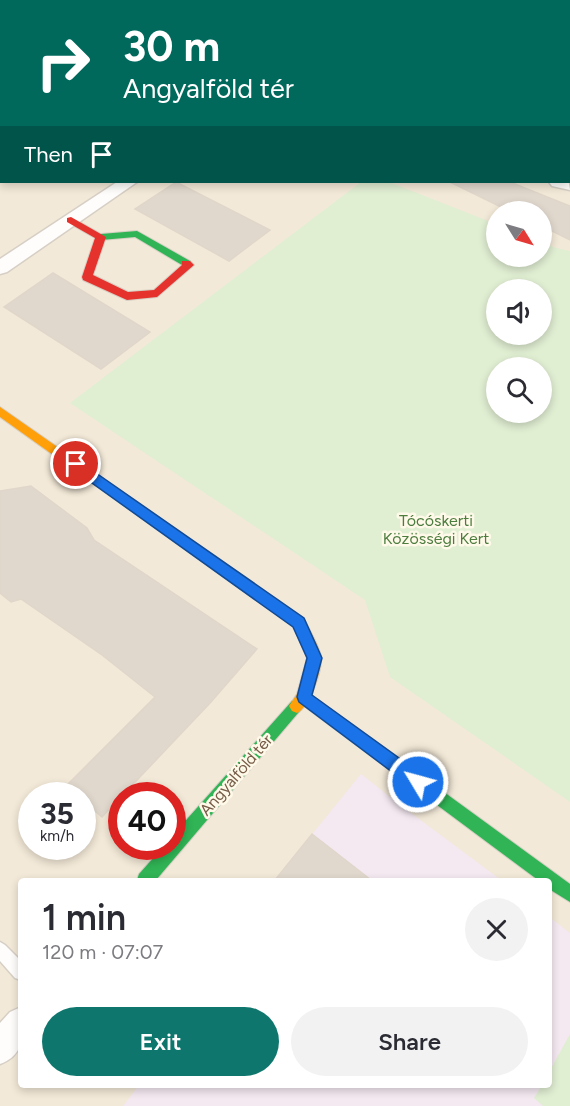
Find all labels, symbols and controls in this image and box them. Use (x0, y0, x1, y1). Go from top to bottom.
text: 30 m (123, 21, 220, 72)
icon: right (24, 24, 102, 102)
text: Angyalföld tér (123, 72, 294, 105)
icon: arrive (85, 138, 118, 171)
text: Then (24, 141, 73, 168)
north arrow (486, 201, 552, 267)
map controls (486, 201, 552, 423)
button: sound (486, 279, 552, 345)
button: search (486, 357, 552, 423)
pin (50, 438, 101, 489)
icon: arrive (59, 447, 92, 480)
park label: Tócóskerti Közösségi Kert (383, 511, 489, 548)
street label: Angyalföld tér (196, 730, 277, 819)
position arrow (386, 750, 450, 814)
speed limit sign: 40 (108, 782, 186, 860)
text: 35 (40, 795, 74, 832)
text: km/h (40, 827, 74, 845)
text: 1 min (42, 896, 126, 939)
button: close (465, 898, 528, 961)
text: 120 m · 07:07 (42, 940, 163, 964)
button: Exit (42, 1007, 279, 1076)
button: Share (291, 1007, 528, 1076)

